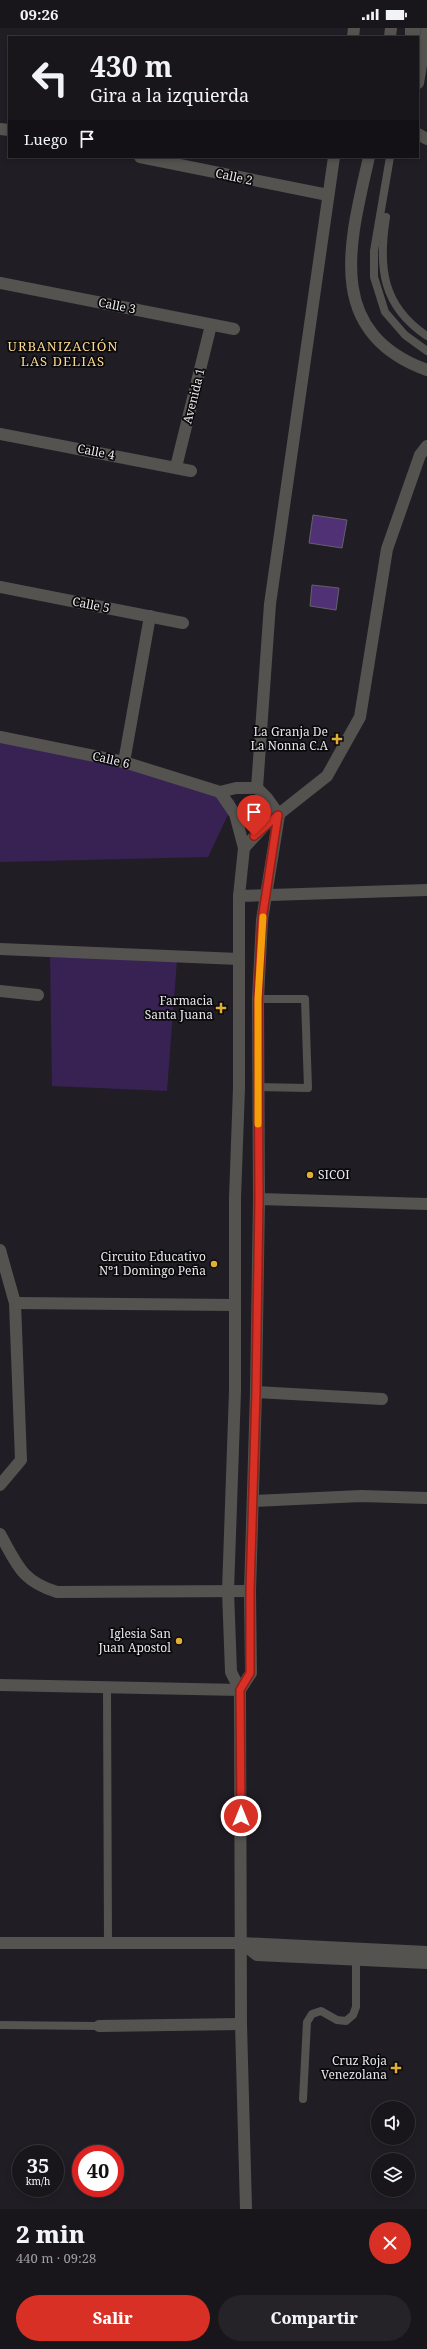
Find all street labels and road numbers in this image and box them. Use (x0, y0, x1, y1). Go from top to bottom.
street label: Calle 2 (214, 164, 254, 189)
street label: Calle 3 (97, 294, 138, 318)
street label: Avenida 1 (178, 366, 209, 425)
street label: Calle 4 (76, 440, 117, 464)
street label: Calle 5 (71, 593, 111, 616)
street label: Calle 6 (91, 747, 132, 772)

